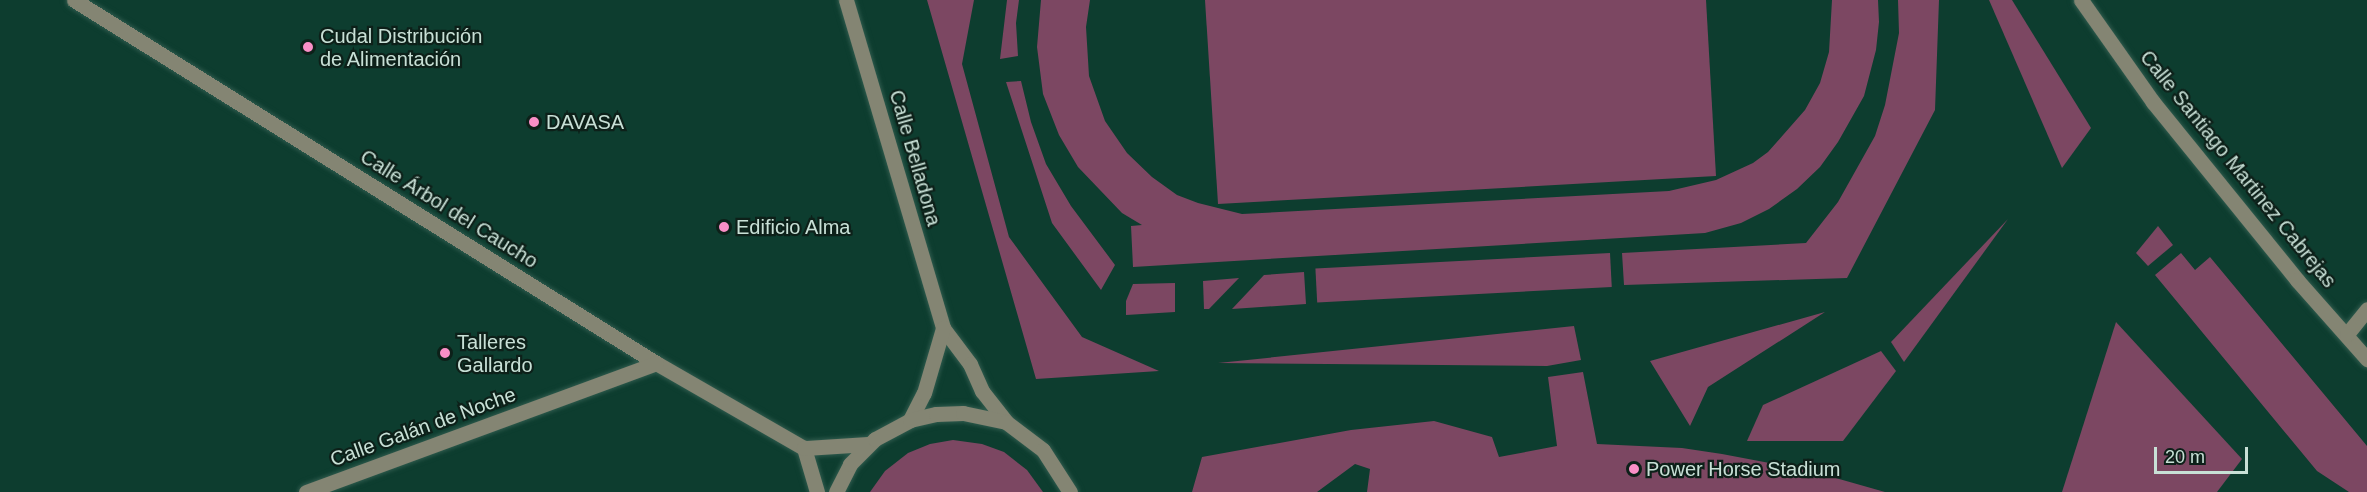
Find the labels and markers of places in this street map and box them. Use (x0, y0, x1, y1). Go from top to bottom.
place label: Cudal Distribución de Alimentación (320, 24, 482, 71)
marker: Cudal Distribución de Alimentación (301, 40, 315, 54)
place label: DAVASA (546, 110, 624, 134)
marker: DAVASA (527, 115, 541, 129)
place label: Edificio Alma (736, 215, 852, 239)
marker: Edificio Alma (717, 220, 731, 234)
place label: Talleres Gallardo (457, 330, 533, 377)
marker: Talleres Gallardo (438, 346, 452, 360)
place label: Power Horse Stadium (1646, 457, 1841, 481)
marker: Power Horse Stadium (1627, 462, 1641, 476)

